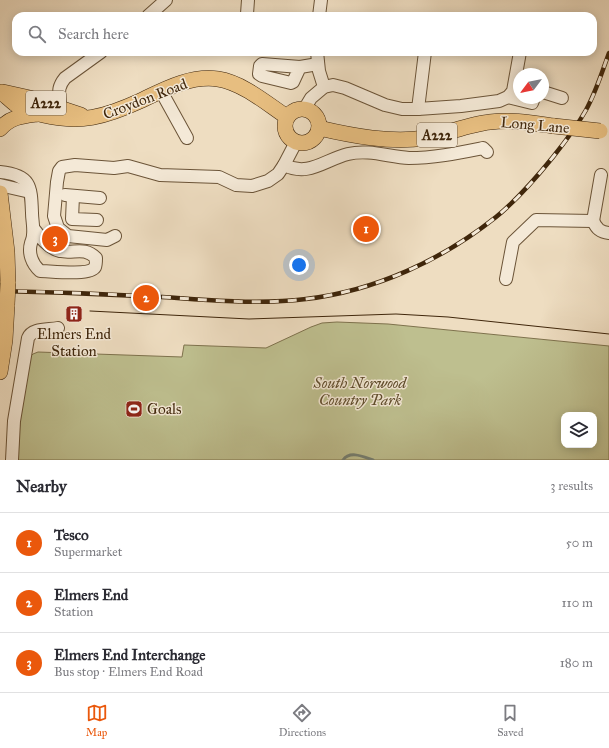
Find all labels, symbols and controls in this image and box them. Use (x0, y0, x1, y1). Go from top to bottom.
search box (12, 12, 597, 56)
icon: search (26, 23, 48, 45)
text: Search here (58, 25, 129, 43)
north arrow (513, 68, 549, 104)
street label: Croydon Road (100, 75, 190, 123)
road number: A222 (26, 91, 66, 115)
street label: Long Lane (500, 113, 570, 137)
road number: A222 (417, 123, 457, 147)
pin: 1 (353, 214, 379, 244)
pin: 3 (42, 224, 68, 254)
your location (289, 255, 309, 275)
pin: 2 (133, 283, 159, 313)
building icon: Elmers End Station (64, 304, 84, 324)
place label: Elmers End Station (37, 325, 112, 360)
park label: South Norwood Country Park (313, 374, 408, 409)
sports icon: Goals (124, 399, 144, 419)
place label: Goals (147, 400, 182, 418)
map controls (561, 412, 597, 448)
button: layers (561, 412, 597, 448)
text: Nearby (16, 476, 67, 497)
text: 3 results (550, 478, 593, 494)
text: Tesco (54, 526, 89, 544)
text: 1 (26, 535, 32, 551)
text: 50 m (566, 535, 593, 551)
text: Supermarket (54, 544, 122, 560)
text: Elmers End (54, 586, 128, 604)
text: 2 (26, 595, 32, 611)
text: 110 m (561, 595, 593, 611)
text: Station (54, 604, 93, 620)
text: Elmers End Interchange (54, 646, 206, 664)
text: 3 (26, 655, 32, 671)
text: 180 m (560, 655, 593, 671)
text: Bus stop · Elmers End Road (54, 664, 203, 680)
tab: Map (86, 702, 108, 739)
tab: Directions (279, 702, 326, 739)
tab: Saved (497, 702, 523, 739)

